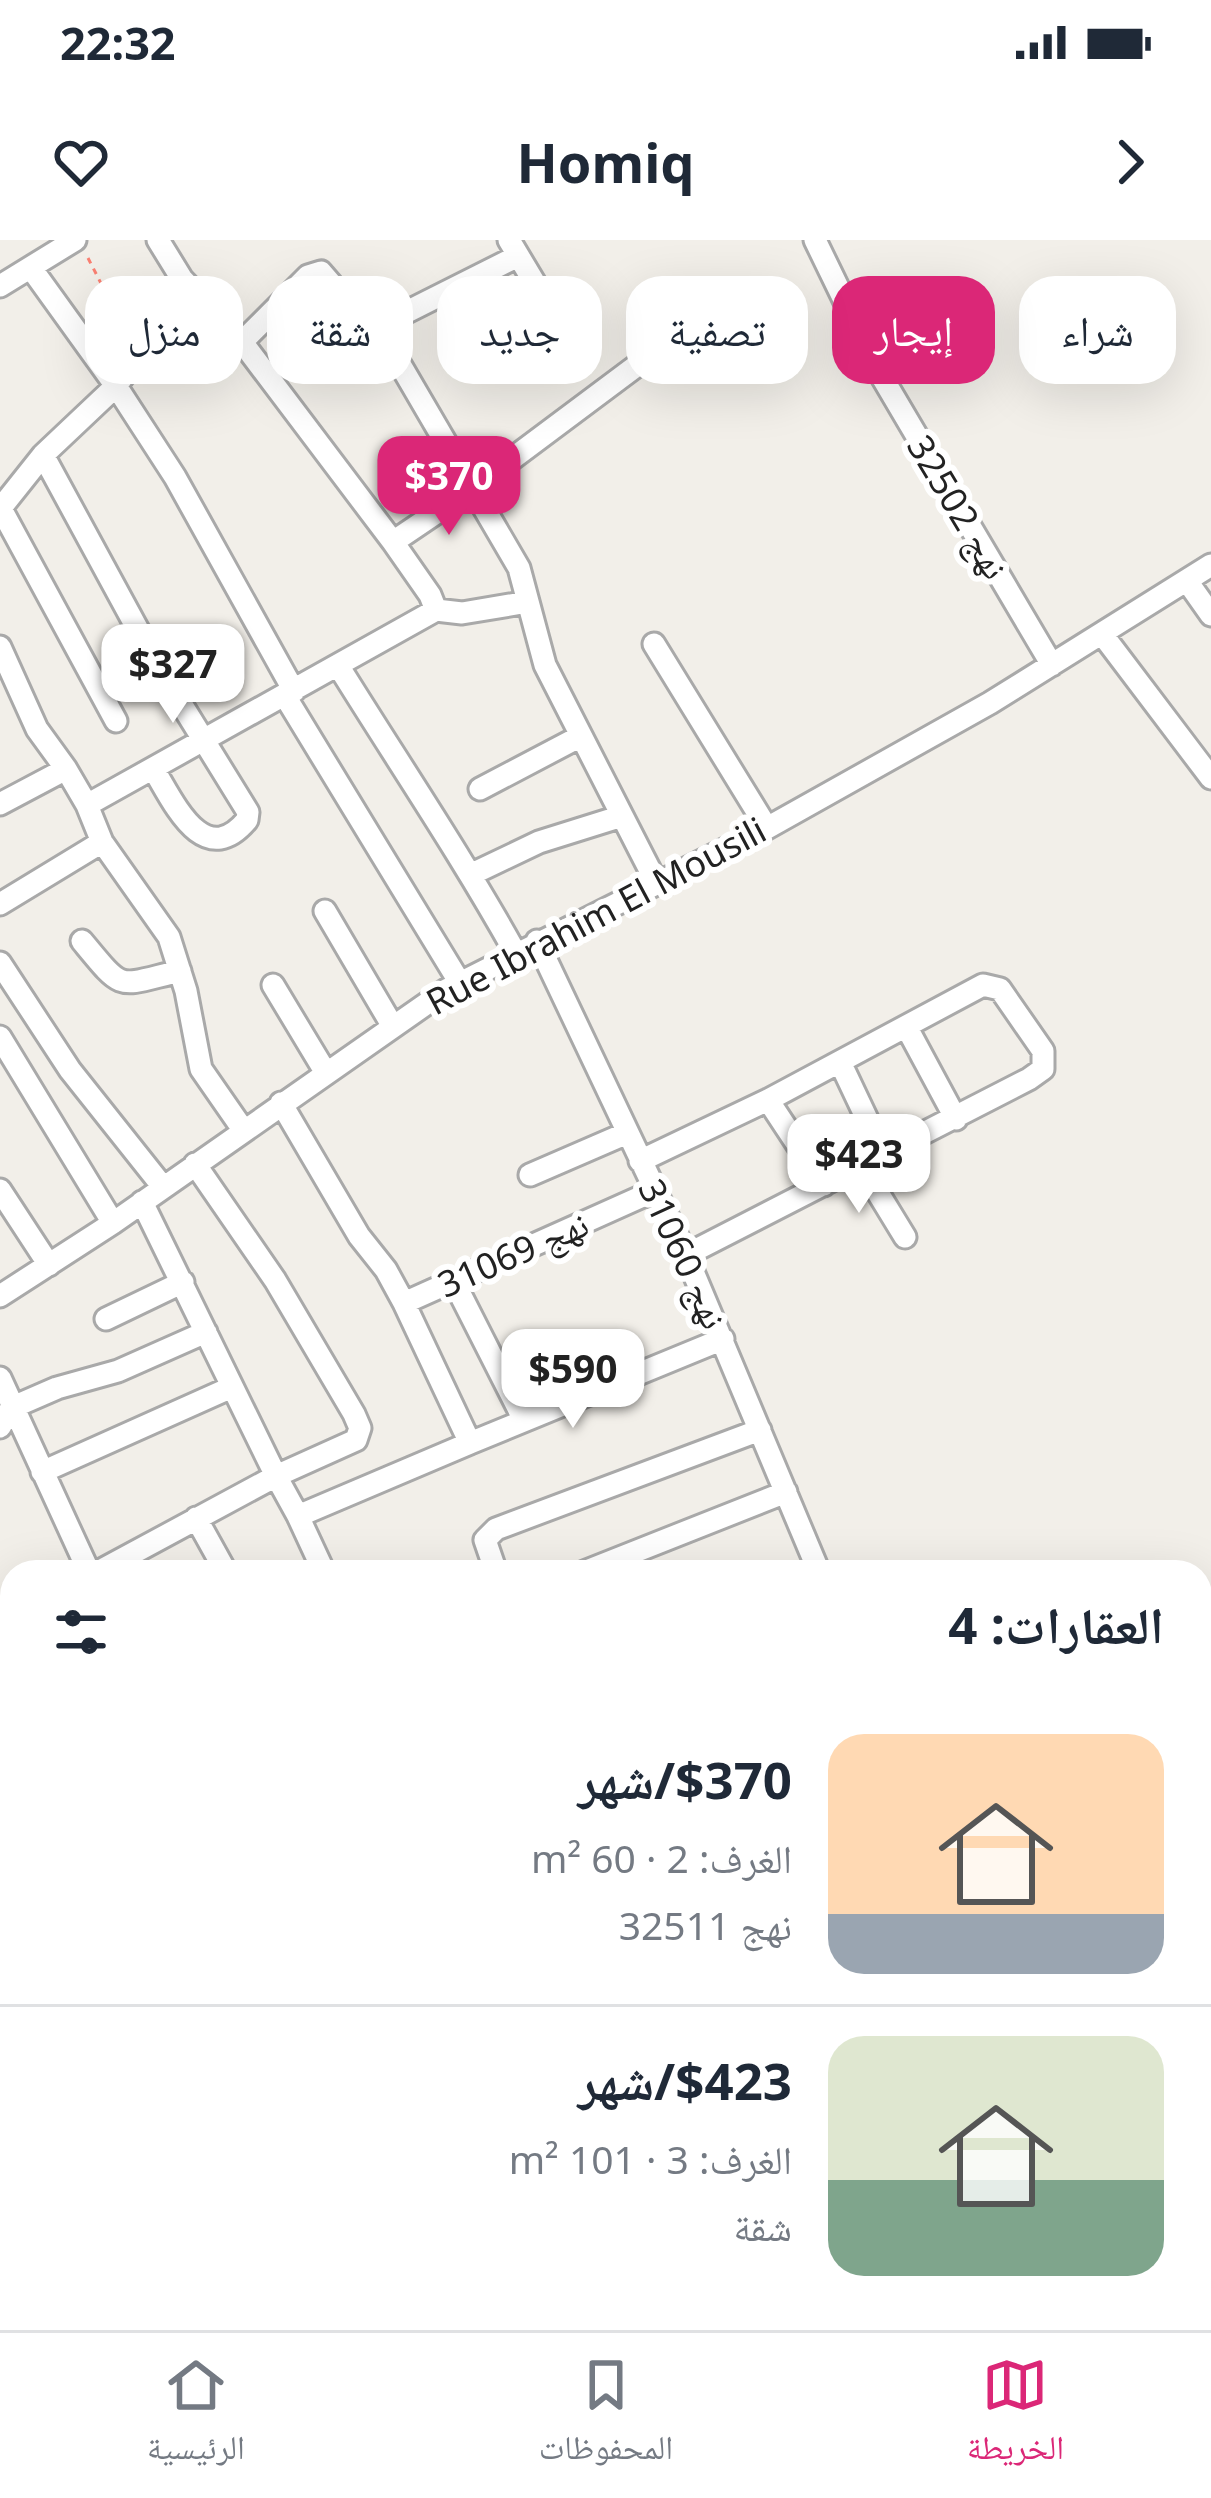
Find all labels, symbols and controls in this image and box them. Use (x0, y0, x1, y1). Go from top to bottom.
text: 22:32 (60, 12, 176, 73)
text: Homiq (517, 125, 695, 199)
icon: heart (48, 129, 114, 195)
icon: forward (1097, 129, 1163, 195)
chip: منزل (85, 276, 243, 384)
chip: شقة (267, 276, 413, 384)
chip: جديد (437, 276, 602, 384)
chip: تصفية (626, 276, 808, 384)
chip: إيجار (832, 276, 995, 384)
chip: شراء (1019, 276, 1176, 384)
street label: نهج 32502 (896, 426, 1021, 588)
pin: $370 (378, 436, 520, 538)
text: $370 (404, 448, 494, 501)
pin: $327 (102, 624, 244, 726)
text: $327 (128, 636, 218, 689)
street label: Rue Ibrahim El Mousili (417, 805, 774, 1026)
pin: $423 (788, 1114, 930, 1216)
text: $423 (814, 1126, 904, 1179)
street label: نهج 31060 (627, 1171, 739, 1337)
street label: نهج 31069 (430, 1199, 596, 1308)
pin: $590 (502, 1329, 644, 1431)
text: $590 (528, 1341, 618, 1394)
text: العقارات: 4 (948, 1589, 1164, 1659)
icon: filters (48, 1599, 114, 1665)
text: $370/شهر (578, 1744, 792, 1814)
icon: home (924, 1782, 1068, 1926)
text: الغرف: 2 · 60 m² (531, 1831, 792, 1884)
text: نهج 32511 (619, 1898, 792, 1951)
text: $423/شهر (578, 2045, 792, 2115)
icon: home (924, 2084, 1068, 2228)
text: الغرف: 3 · 101 m² (509, 2132, 792, 2185)
text: شقة (734, 2199, 792, 2252)
tab: الرئيسية (147, 2352, 245, 2480)
tab: المحفوظات (539, 2352, 673, 2480)
tab: الخريطة (967, 2352, 1064, 2480)

